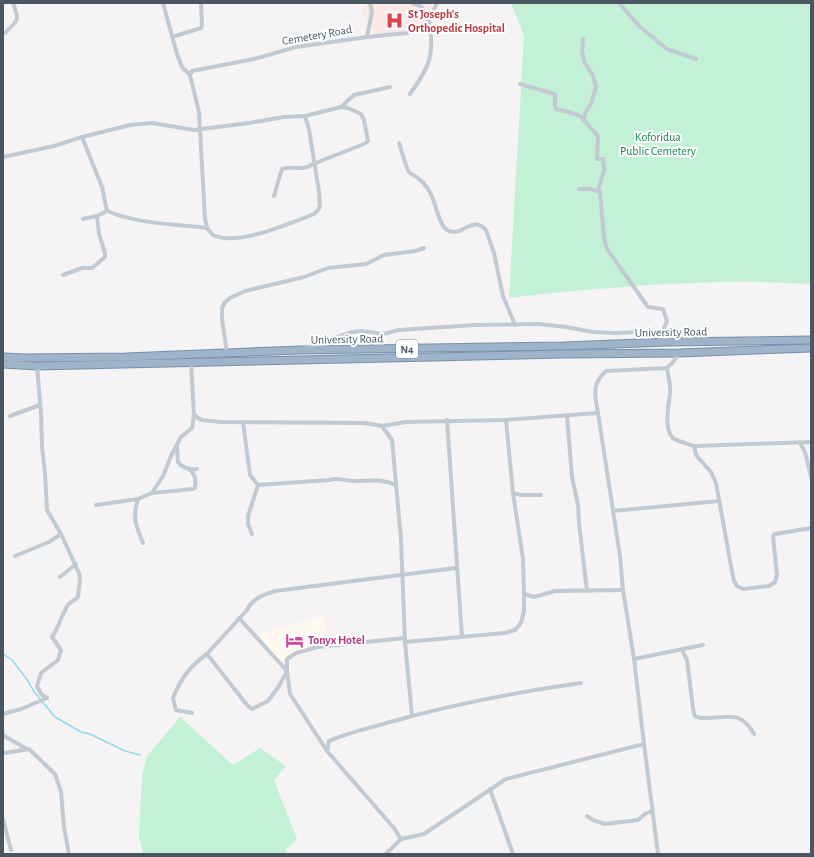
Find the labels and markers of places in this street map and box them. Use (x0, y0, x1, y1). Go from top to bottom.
place label: St Joseph's Orthopedic Hospital (408, 8, 505, 34)
hospital icon: St Joseph's Orthopedic Hospital (385, 11, 405, 31)
hotel icon: Tonyx Hotel (285, 630, 305, 650)
place label: Tonyx Hotel (308, 634, 365, 647)

